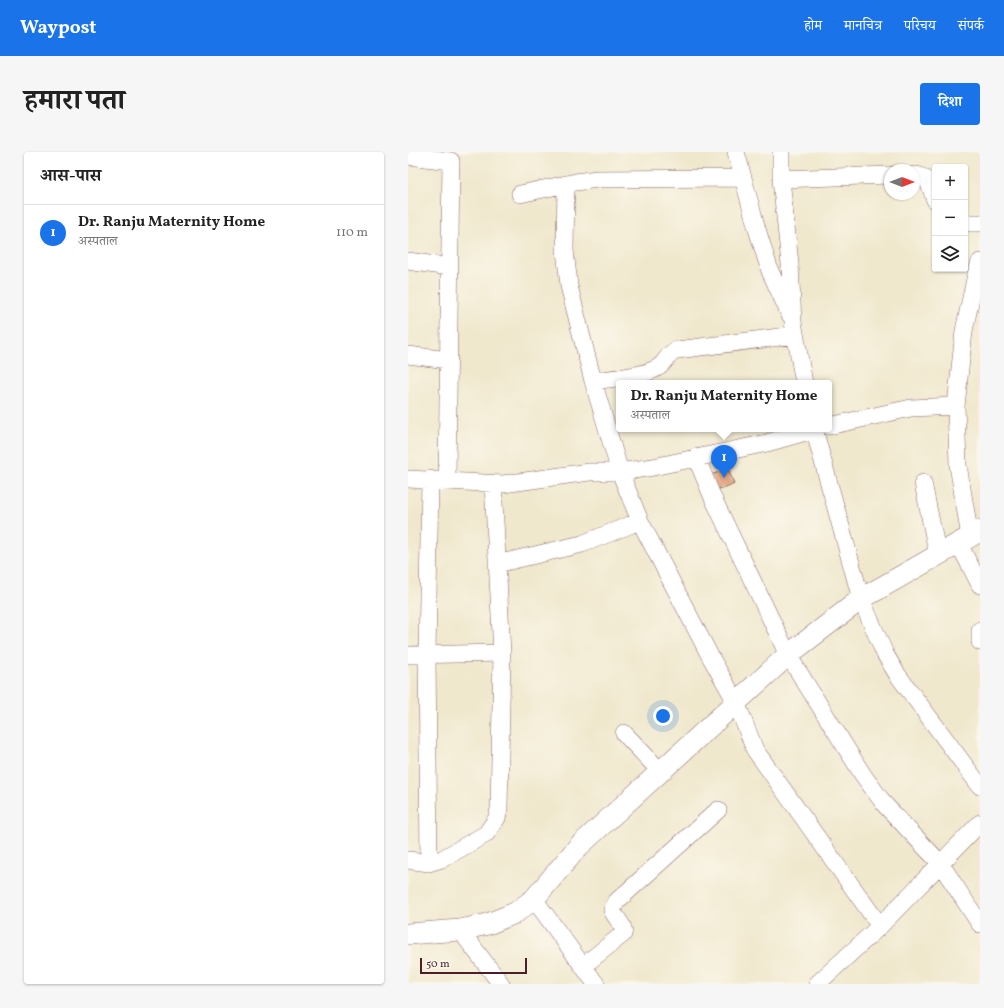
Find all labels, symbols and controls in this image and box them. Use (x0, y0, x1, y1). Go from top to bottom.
text: Waypost (20, 15, 96, 41)
text: होम (804, 17, 822, 36)
text: मानचित्र (844, 17, 882, 36)
text: परिचय (904, 17, 936, 36)
text: संपर्क (958, 17, 984, 36)
text: हमारा पता (24, 82, 125, 121)
button: दिशा (920, 83, 980, 125)
north arrow (884, 164, 920, 200)
map controls (932, 164, 968, 272)
button: + (932, 164, 968, 200)
text: आस-पास (40, 165, 101, 188)
button: − (932, 200, 968, 236)
text: Dr. Ranju Maternity Home (78, 212, 265, 233)
text: 1 (50, 224, 56, 242)
text: 110 m (336, 224, 368, 242)
text: अस्पताल (78, 233, 118, 251)
button: layers (932, 236, 968, 272)
popup (616, 380, 832, 432)
text: Dr. Ranju Maternity Home (630, 386, 818, 407)
text: अस्पताल (630, 407, 670, 425)
pin: 1 (711, 445, 737, 478)
your location (653, 706, 673, 726)
scale bar (420, 956, 527, 975)
text: 50 m (426, 957, 450, 972)

